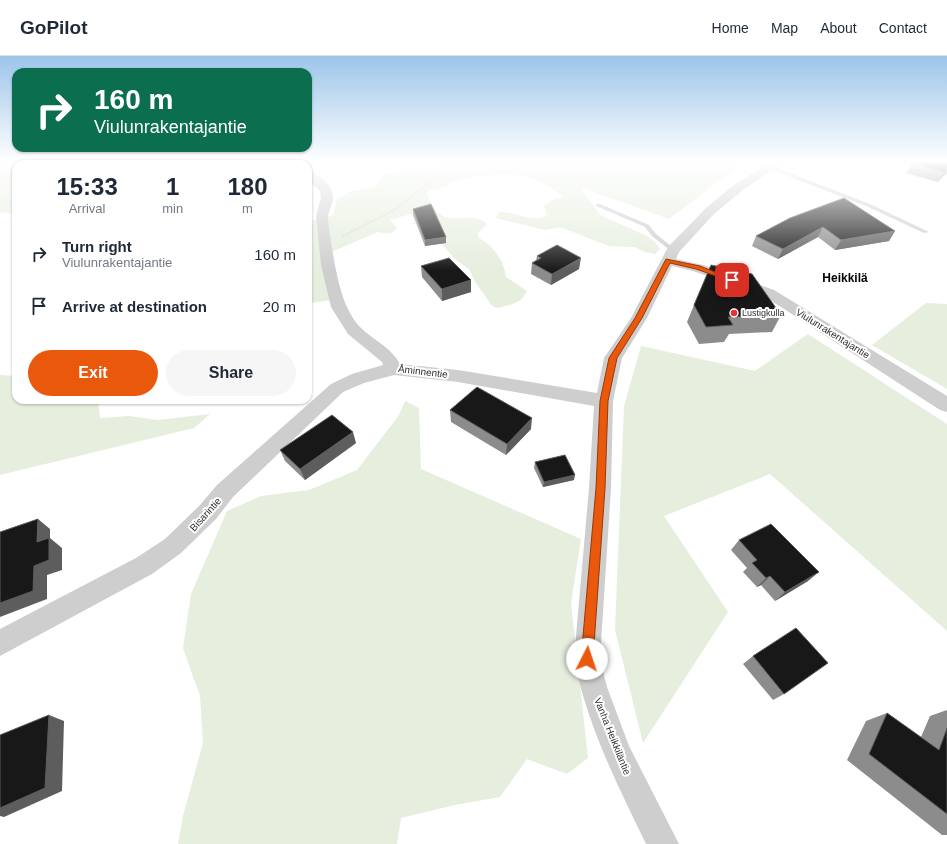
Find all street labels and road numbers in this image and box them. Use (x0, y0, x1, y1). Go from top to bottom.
street label: Viulunrakentajantie (794, 306, 872, 361)
street label: Åminnentie (397, 362, 449, 380)
street label: Bisarintie (188, 495, 224, 533)
street label: Vanha Heikkiläntie (592, 696, 633, 777)

